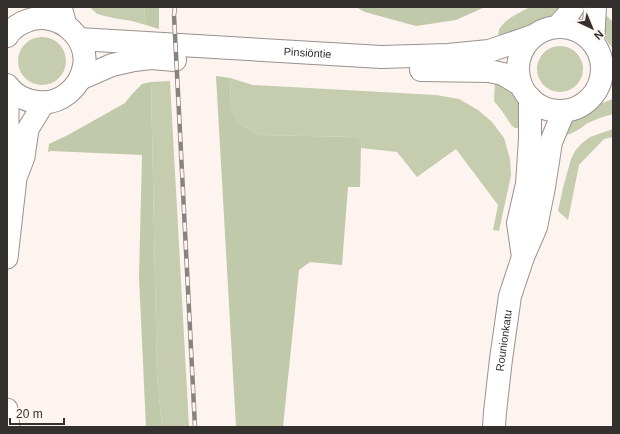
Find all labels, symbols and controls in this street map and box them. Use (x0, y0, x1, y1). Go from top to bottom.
north arrow (572, 8, 612, 48)
text: N (592, 28, 606, 42)
street label: Pinsiöntie (283, 45, 332, 60)
street label: Rounionkatu (494, 309, 514, 372)
scale bar (10, 400, 64, 426)
text: 20 m (16, 407, 43, 421)

